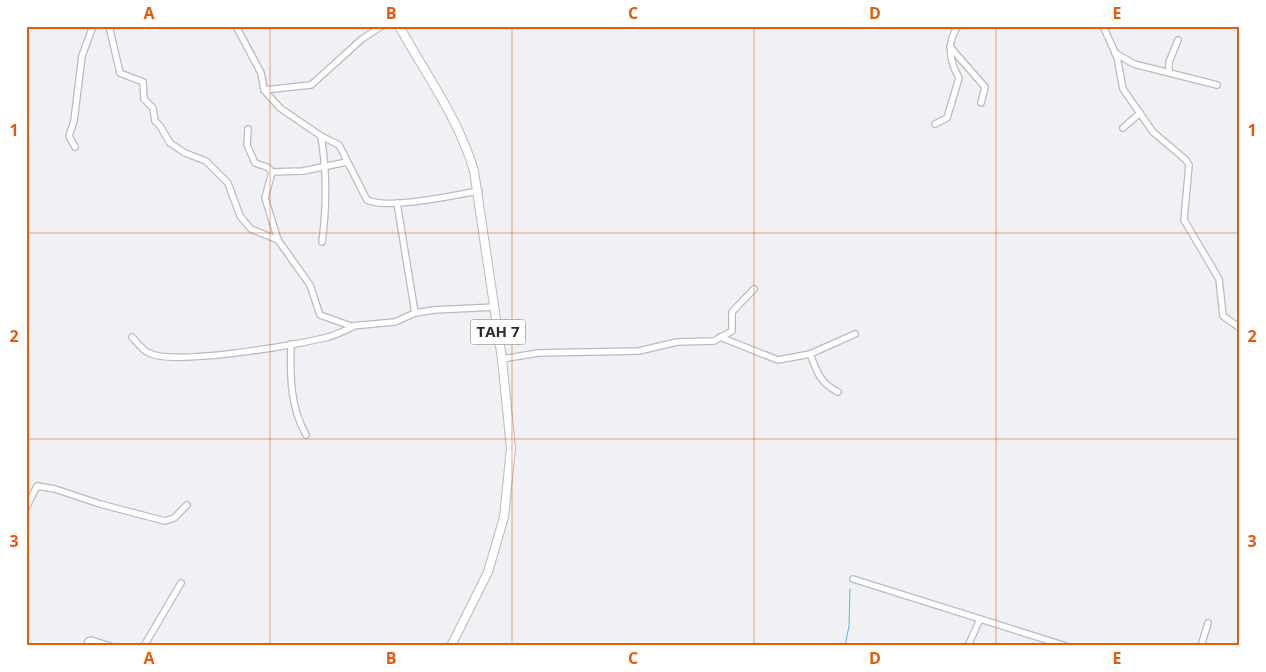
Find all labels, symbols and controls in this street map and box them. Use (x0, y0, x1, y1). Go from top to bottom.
text: A (143, 2, 155, 24)
text: B (386, 2, 396, 24)
text: C (628, 2, 638, 24)
text: D (869, 2, 881, 24)
text: E (1113, 2, 1122, 24)
text: 1 (9, 119, 19, 141)
text: 1 (1247, 119, 1257, 141)
road number: TAH 7 (470, 320, 526, 344)
text: 2 (9, 325, 19, 347)
text: 2 (1247, 325, 1257, 347)
text: 3 (9, 530, 19, 552)
text: 3 (1247, 530, 1257, 552)
text: A (143, 647, 155, 669)
text: B (386, 647, 396, 669)
text: C (628, 647, 638, 669)
text: D (869, 647, 881, 669)
text: E (1113, 647, 1122, 669)

